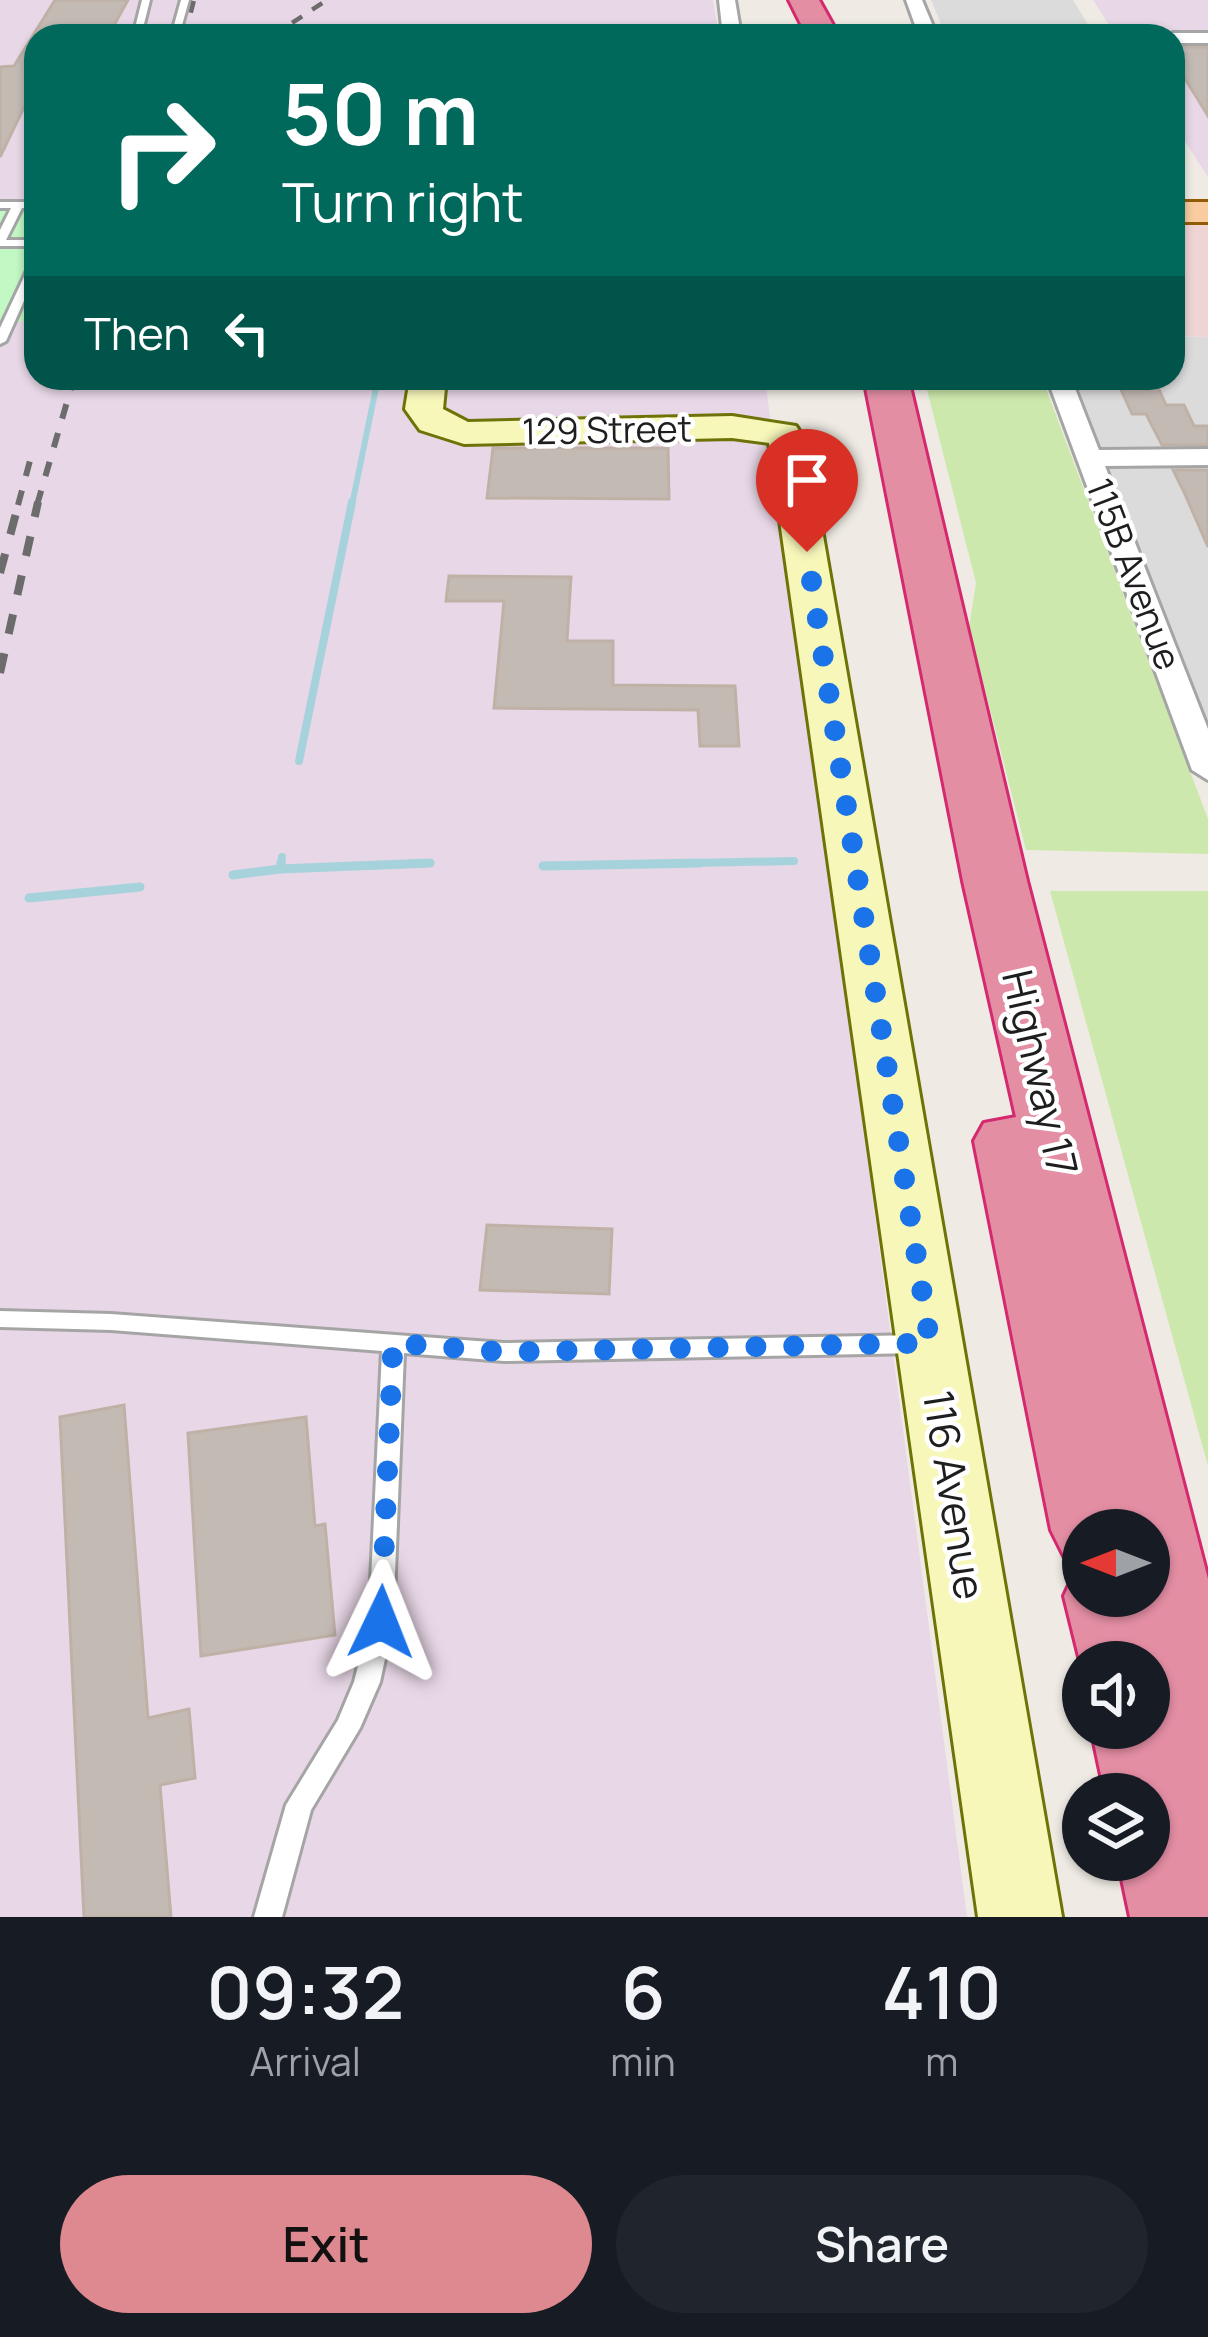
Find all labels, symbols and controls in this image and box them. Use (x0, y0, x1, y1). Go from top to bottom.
text: 50 m (282, 55, 479, 170)
icon: right (84, 72, 240, 228)
text: Turn right (282, 164, 524, 238)
icon: left (214, 300, 280, 366)
text: Then (84, 302, 190, 364)
street label: 129 Street (522, 404, 692, 455)
pin (756, 429, 858, 552)
icon: arrive (774, 447, 840, 513)
street label: 115B Avenue (1076, 471, 1193, 677)
street label: Highway 17 (989, 964, 1093, 1181)
street label: 116 Avenue (910, 1386, 1000, 1604)
north arrow (1062, 1509, 1170, 1617)
map controls (1062, 1509, 1170, 1881)
position arrow (318, 1559, 444, 1685)
button: sound (1062, 1641, 1170, 1749)
button: layers (1062, 1773, 1170, 1881)
text: 09:32 (206, 1942, 404, 2041)
text: 6 (621, 1942, 665, 2041)
text: 410 (882, 1942, 1002, 2041)
text: Arrival (249, 2034, 361, 2088)
text: min (610, 2034, 676, 2088)
text: m (925, 2034, 958, 2088)
button: Exit (60, 2175, 592, 2313)
button: Share (616, 2175, 1148, 2313)

